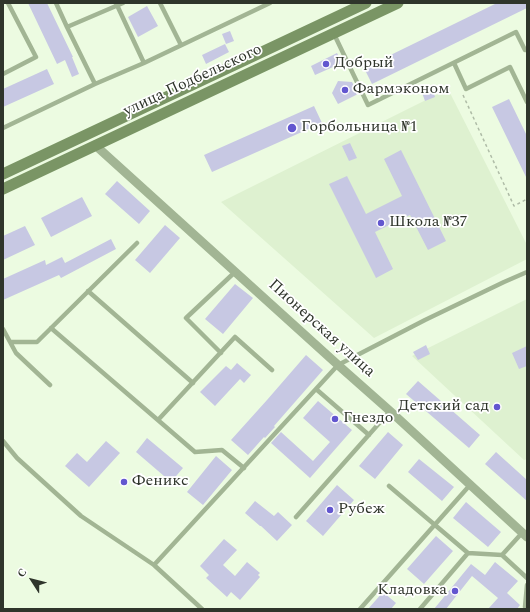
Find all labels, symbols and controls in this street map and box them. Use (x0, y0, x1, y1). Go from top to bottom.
street label: улица Подбельского (121, 40, 265, 122)
place label: Добрый (334, 54, 393, 74)
marker: Добрый (321, 59, 331, 69)
place label: Фармэконом (353, 80, 450, 100)
marker: Фармэконом (340, 85, 350, 95)
place label: Горбольница №1 (301, 118, 418, 138)
marker: Горбольница №1 (286, 122, 298, 134)
place label: Школа №37 (389, 213, 468, 233)
marker: Школа №37 (376, 218, 386, 228)
street label: Пионерская улица (264, 276, 378, 382)
place label: Детский сад (398, 397, 489, 417)
marker: Детский сад (492, 402, 502, 412)
place label: Гнездо (343, 409, 393, 429)
marker: Гнездо (330, 414, 340, 424)
place label: Феникс (132, 472, 189, 492)
marker: Феникс (119, 477, 129, 487)
place label: Рубеж (338, 500, 385, 520)
marker: Рубеж (325, 505, 335, 515)
north arrow (12, 560, 52, 600)
text: С (13, 564, 31, 581)
place label: Кладовка (377, 581, 447, 601)
marker: Кладовка (450, 586, 460, 596)

